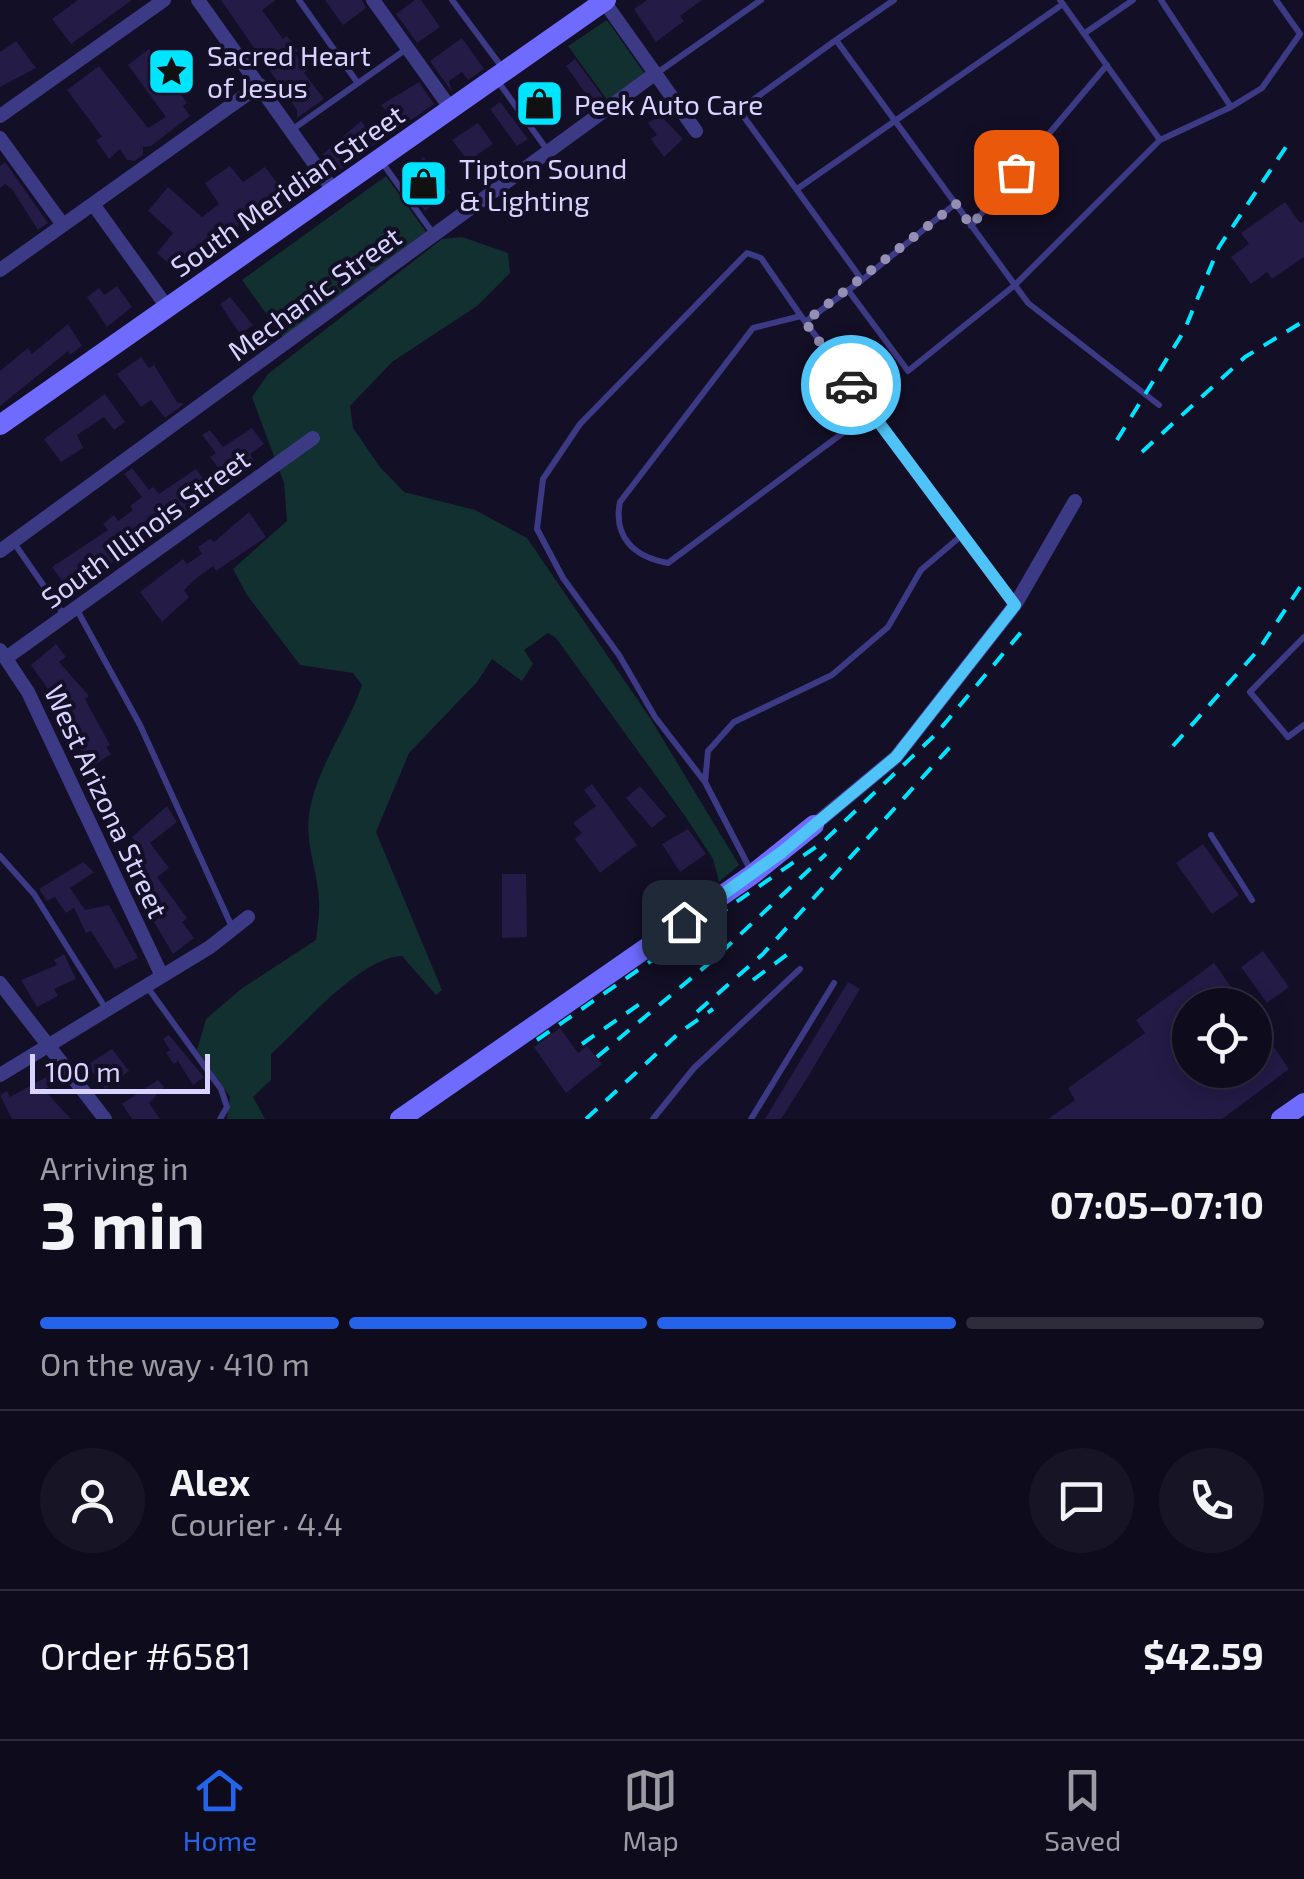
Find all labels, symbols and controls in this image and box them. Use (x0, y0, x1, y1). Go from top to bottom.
place label: Sacred Heart of Jesus (207, 38, 371, 104)
place icon: Sacred Heart of Jesus (146, 45, 198, 97)
shop icon: Peek Auto Care (513, 78, 565, 130)
place label: Peek Auto Care (574, 87, 763, 121)
street label: South Meridian Street (164, 97, 410, 283)
pin (974, 130, 1059, 215)
icon: bag (989, 145, 1044, 200)
place label: Tipton Sound & Lighting (459, 151, 627, 217)
shop icon: Tipton Sound & Lighting (398, 158, 450, 210)
street label: Mechanic Street (221, 219, 407, 367)
courier (801, 335, 901, 435)
icon: car (824, 358, 879, 413)
street label: South Illinois Street (34, 441, 256, 615)
street label: West Arizona Street (38, 679, 176, 923)
pin (642, 880, 727, 965)
icon: home (657, 895, 712, 950)
map controls (1172, 988, 1272, 1088)
button: locate (1172, 988, 1272, 1088)
scale bar (30, 1049, 210, 1094)
text: 100 m (45, 1054, 121, 1088)
text: Arriving in (40, 1148, 189, 1186)
text: 07:05–07:10 (1050, 1181, 1264, 1227)
text: 3 min (40, 1184, 205, 1262)
text: On the way · 410 m (40, 1344, 310, 1382)
button: person (40, 1448, 145, 1553)
button: chat (1029, 1448, 1134, 1553)
button: phone (1159, 1448, 1264, 1553)
text: Alex (170, 1458, 250, 1504)
text: Courier · 4.4 (170, 1504, 343, 1542)
text: Order #6581 (40, 1632, 252, 1678)
text: $42.59 (1143, 1632, 1264, 1678)
tab: Home (183, 1763, 257, 1857)
tab: Map (623, 1763, 679, 1857)
tab: Saved (1044, 1763, 1121, 1857)

